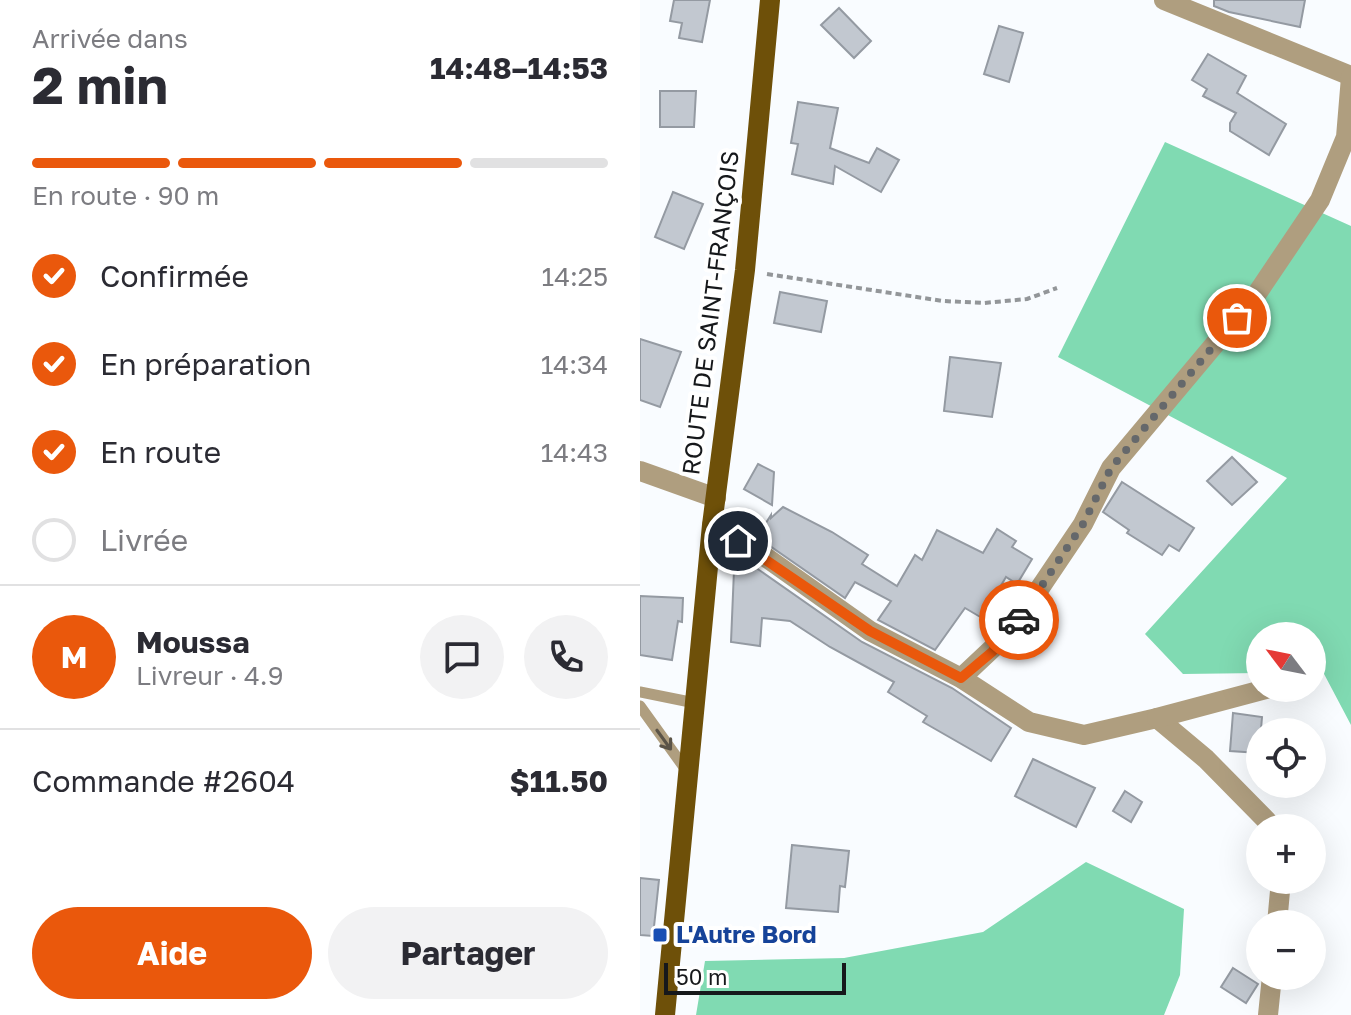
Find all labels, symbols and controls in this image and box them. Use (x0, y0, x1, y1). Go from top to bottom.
text: Arrivée dans (32, 23, 188, 54)
text: 14:48–14:53 (430, 50, 608, 86)
text: 2 min (32, 53, 168, 115)
street label: ROUTE DE SAINT-FRANÇOIS (675, 149, 744, 477)
text: En route · 90 m (32, 180, 219, 211)
icon: check (32, 254, 76, 298)
text: Confirmée (100, 258, 249, 294)
text: 14:25 (542, 261, 608, 292)
pin (1203, 284, 1271, 352)
icon: bag (1215, 296, 1259, 340)
icon: check (32, 342, 76, 386)
text: En préparation (100, 346, 311, 382)
text: 14:34 (541, 349, 608, 380)
icon: check (32, 430, 76, 474)
text: En route (100, 434, 221, 470)
text: 14:43 (541, 437, 608, 468)
pin (704, 507, 772, 575)
icon: home (716, 519, 760, 563)
text: Livrée (100, 522, 188, 558)
courier (979, 580, 1059, 660)
icon: car (997, 598, 1041, 642)
button: chat (420, 615, 504, 699)
button: phone (524, 615, 608, 699)
north arrow (1246, 622, 1326, 702)
map controls (1246, 622, 1326, 990)
text: Moussa (136, 624, 250, 660)
text: M (61, 639, 87, 675)
text: Livreur · 4.9 (136, 660, 283, 691)
button: locate (1246, 718, 1326, 798)
one-way arrow (656, 728, 672, 750)
text: Commande #2604 (32, 763, 295, 799)
text: $11.50 (510, 763, 608, 799)
button: + (1246, 814, 1326, 894)
button: Aide (32, 907, 312, 999)
button: Partager (328, 907, 608, 999)
button: − (1246, 910, 1326, 990)
place label: L'Autre Bord (676, 919, 817, 948)
marker: L'Autre Bord (651, 926, 669, 944)
scale bar (664, 959, 846, 995)
text: 50 m (676, 963, 727, 990)

